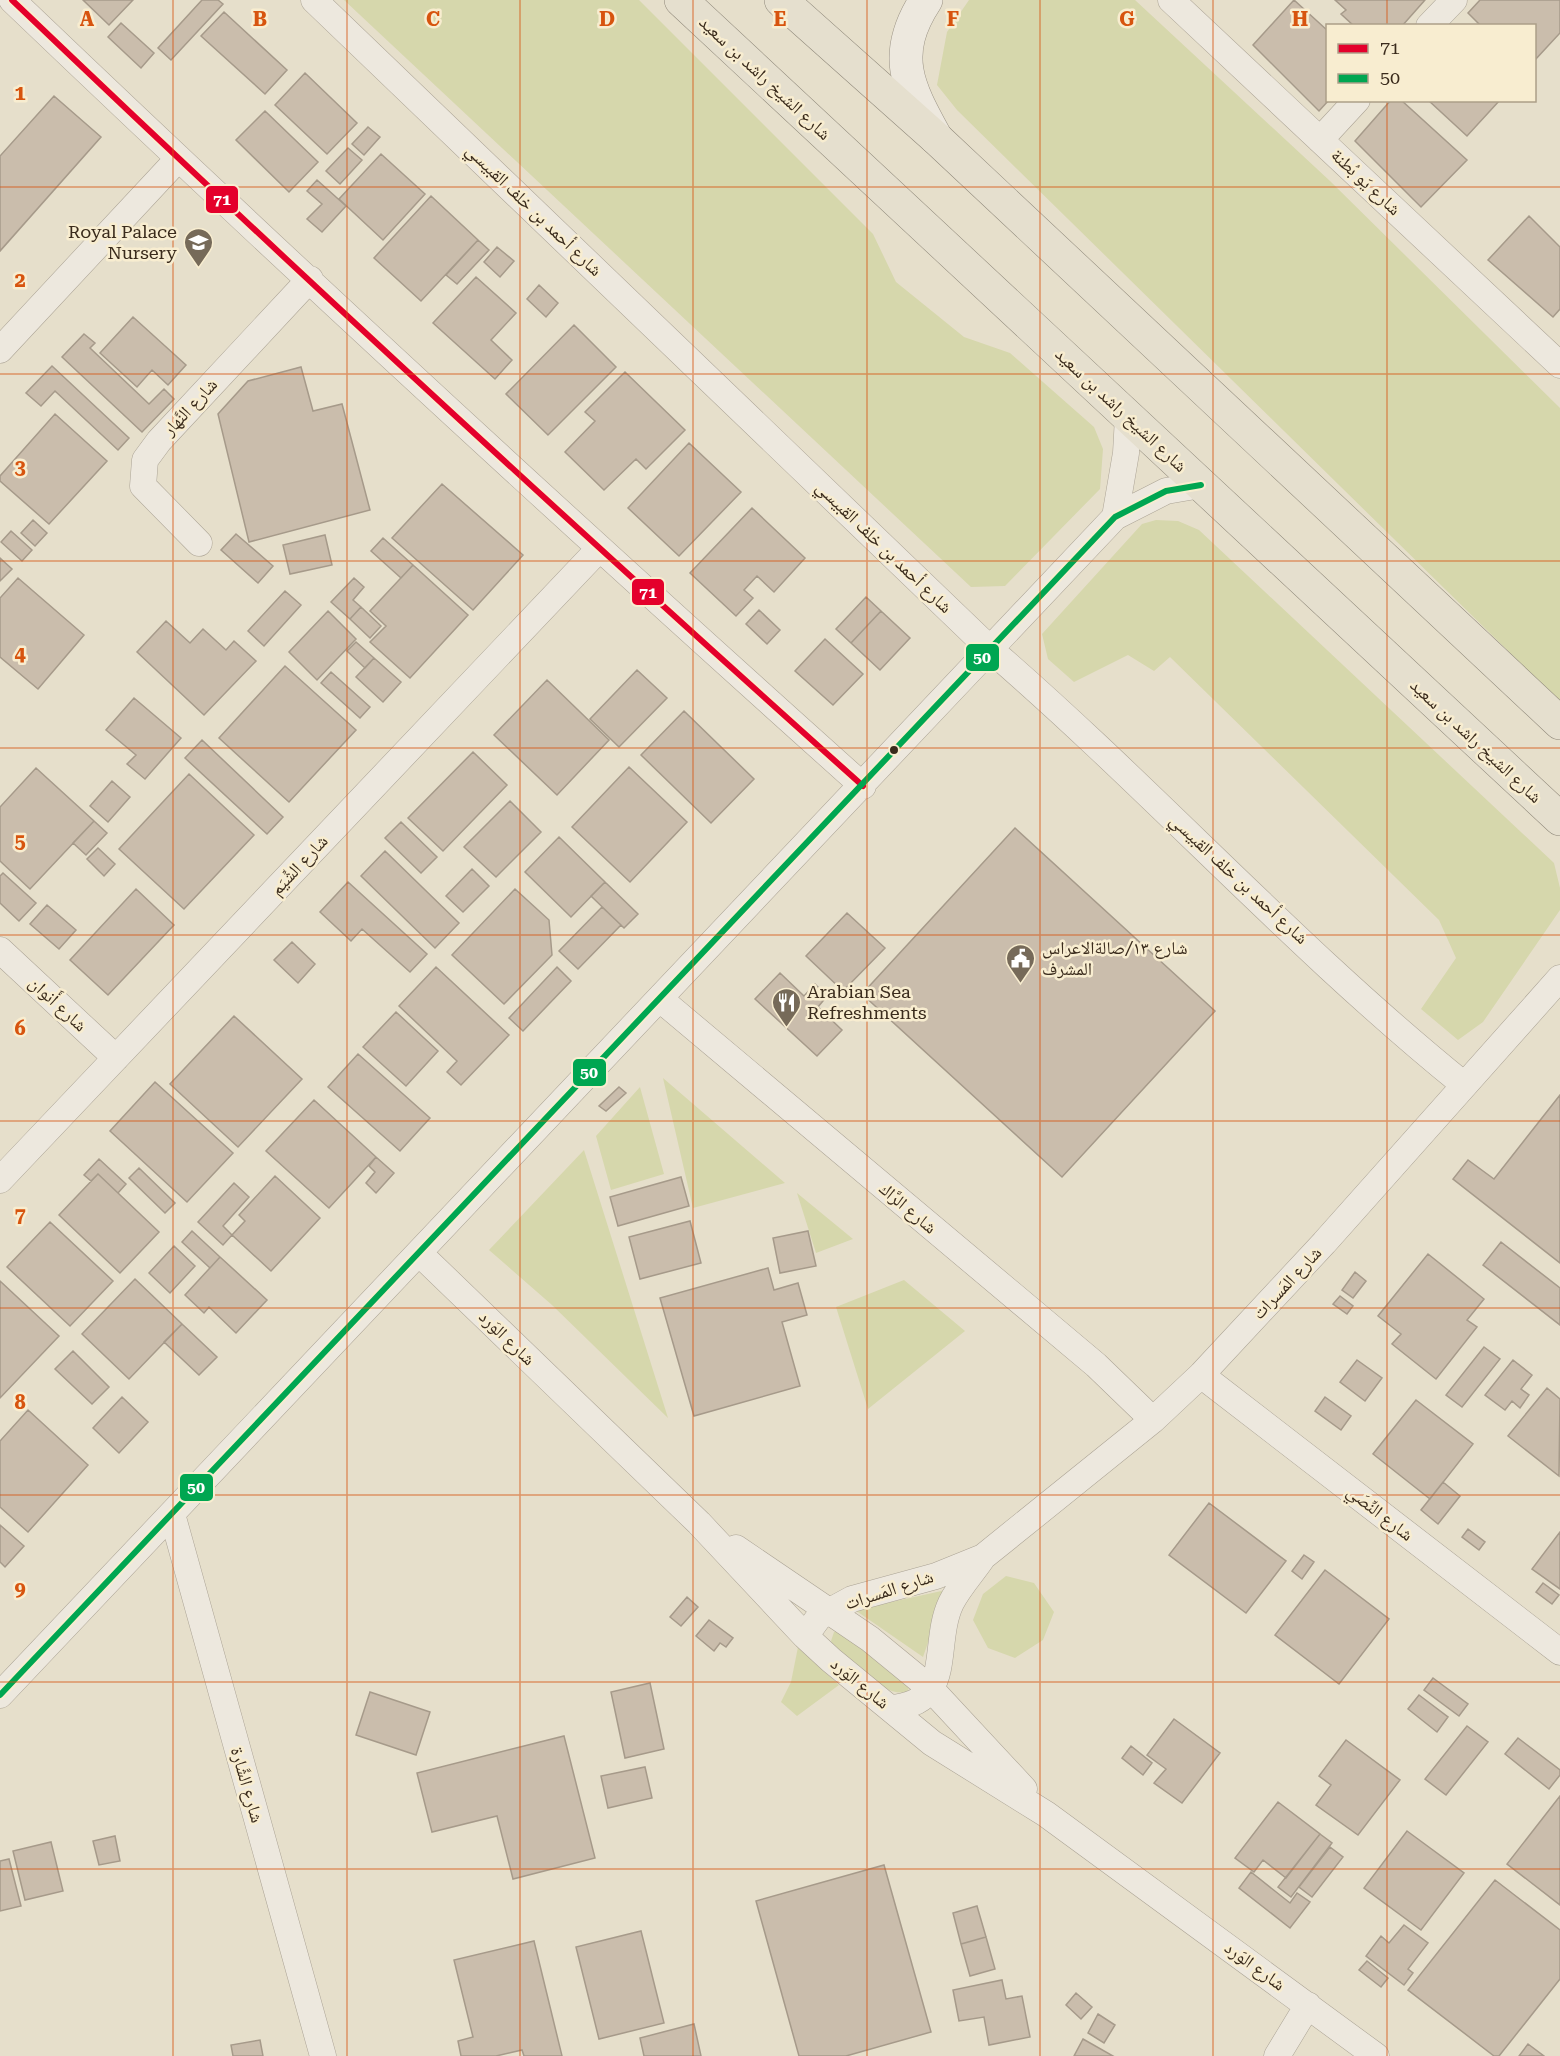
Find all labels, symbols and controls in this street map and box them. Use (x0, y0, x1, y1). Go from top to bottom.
text: A (80, 7, 95, 31)
text: B (253, 7, 267, 31)
text: C (426, 7, 440, 31)
text: D (599, 7, 615, 31)
text: E (774, 7, 787, 31)
text: F (947, 7, 959, 31)
text: G (1119, 7, 1135, 31)
text: H (1292, 7, 1308, 31)
street label: شارع الشيخ راشد بن سعيد (694, 11, 836, 146)
legend (1326, 24, 1536, 102)
text: 71 (1380, 37, 1400, 58)
text: 50 (1380, 67, 1400, 88)
text: 1 (14, 81, 26, 105)
street label: شارع أحمد بن خلف القبيسي (459, 139, 607, 283)
street label: شارع يَو بُطنة (1326, 144, 1406, 220)
line badge: 71 (205, 185, 239, 214)
text: 71 (213, 190, 231, 209)
place label: Royal Palace Nursery (68, 221, 177, 263)
school or university icon: Royal Palace Nursery (182, 226, 214, 268)
text: 2 (14, 268, 26, 292)
street label: شارع الشيخ راشد بن سعيد (1050, 343, 1192, 478)
street label: شارع النَّهار (157, 374, 222, 441)
text: 3 (14, 455, 26, 479)
street label: شارع أحمد بن خلف القبيسي (809, 476, 957, 620)
line badge: 71 (631, 578, 665, 606)
text: 71 (639, 583, 657, 602)
text: 4 (14, 642, 26, 666)
line badge: 50 (965, 643, 1000, 672)
text: 50 (973, 648, 991, 667)
street label: شارع الشيخ راشد بن سعيد (1405, 674, 1547, 809)
unlabelled marker (888, 744, 900, 756)
street label: شارع أحمد بن خلف القبيسي (1163, 809, 1313, 951)
text: 5 (14, 829, 26, 853)
street label: شارع الشِّيَم (265, 830, 333, 901)
place label: شارع ١٣/صالةالاعراس المشرف (1042, 937, 1188, 979)
public building icon: شارع ١٣/صالةالاعراس المشرف (1005, 942, 1037, 984)
street label: شارع أَنوان (24, 970, 93, 1036)
place label: Arabian Sea Refreshments (807, 981, 926, 1023)
restaurant icon: Arabian Sea Refreshments (770, 986, 802, 1028)
text: 6 (14, 1016, 26, 1040)
line badge: 50 (572, 1058, 607, 1087)
text: 50 (580, 1063, 598, 1082)
street label: شارع الرَّاك (875, 1178, 941, 1238)
text: 7 (14, 1203, 26, 1227)
street label: شارع المَسرات (1248, 1242, 1326, 1324)
street label: شارع الوَرد (474, 1306, 540, 1370)
text: 8 (14, 1390, 26, 1414)
line badge: 50 (179, 1473, 214, 1502)
text: 50 (187, 1478, 205, 1497)
street label: شارع النِّصَي (1340, 1480, 1418, 1549)
street label: شارع المَسرات (842, 1565, 936, 1615)
text: 9 (14, 1577, 26, 1601)
street label: شارع الوَرد (826, 1653, 894, 1713)
street label: شارع الشَّارة (226, 1745, 268, 1825)
street label: شارع الوَرد (1220, 1937, 1290, 1995)

